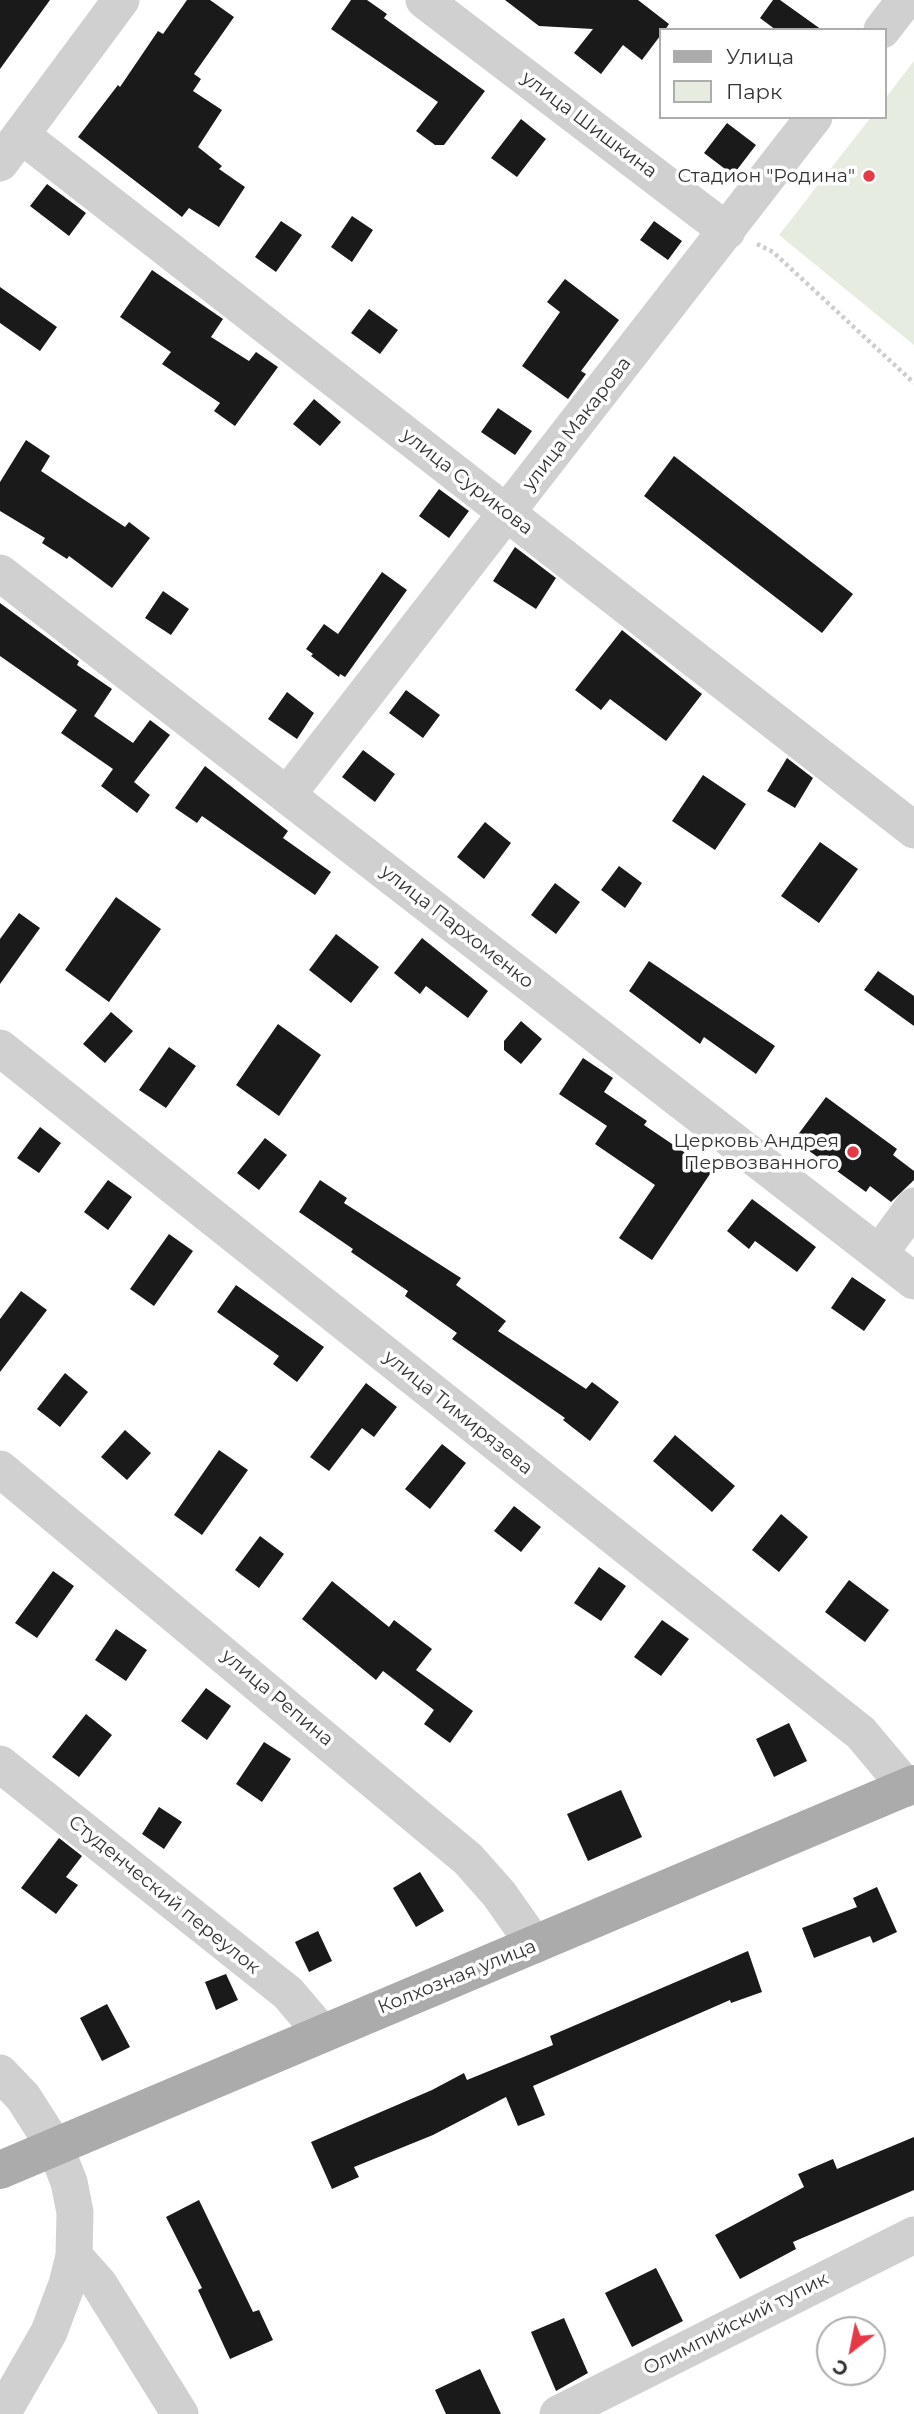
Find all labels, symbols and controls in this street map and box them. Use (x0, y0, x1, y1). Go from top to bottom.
legend (659, 28, 886, 119)
text: Улица (726, 44, 794, 69)
street label: улица Шишкина (517, 67, 661, 183)
text: Парк (726, 79, 782, 104)
place label: Стадион "Родина" (678, 165, 855, 187)
marker: Стадион "Родина" (861, 168, 877, 184)
street label: улица Макарова (518, 353, 636, 495)
street label: улица Сурикова (397, 424, 537, 540)
street label: улица Пархоменко (376, 860, 538, 994)
place label: Церковь Андрея Первозванного (673, 1130, 839, 1174)
marker: Церковь Андрея Первозванного (845, 1144, 861, 1160)
street label: улица Тимирязева (379, 1346, 537, 1480)
street label: улица Репина (216, 1645, 338, 1751)
street label: Студенческий переулок (64, 1811, 264, 1979)
street label: Колхозная улица (375, 1935, 539, 2019)
street label: Олимпийский тупик (640, 2267, 832, 2381)
north arrow (816, 2316, 886, 2386)
text: С (829, 2354, 853, 2381)

